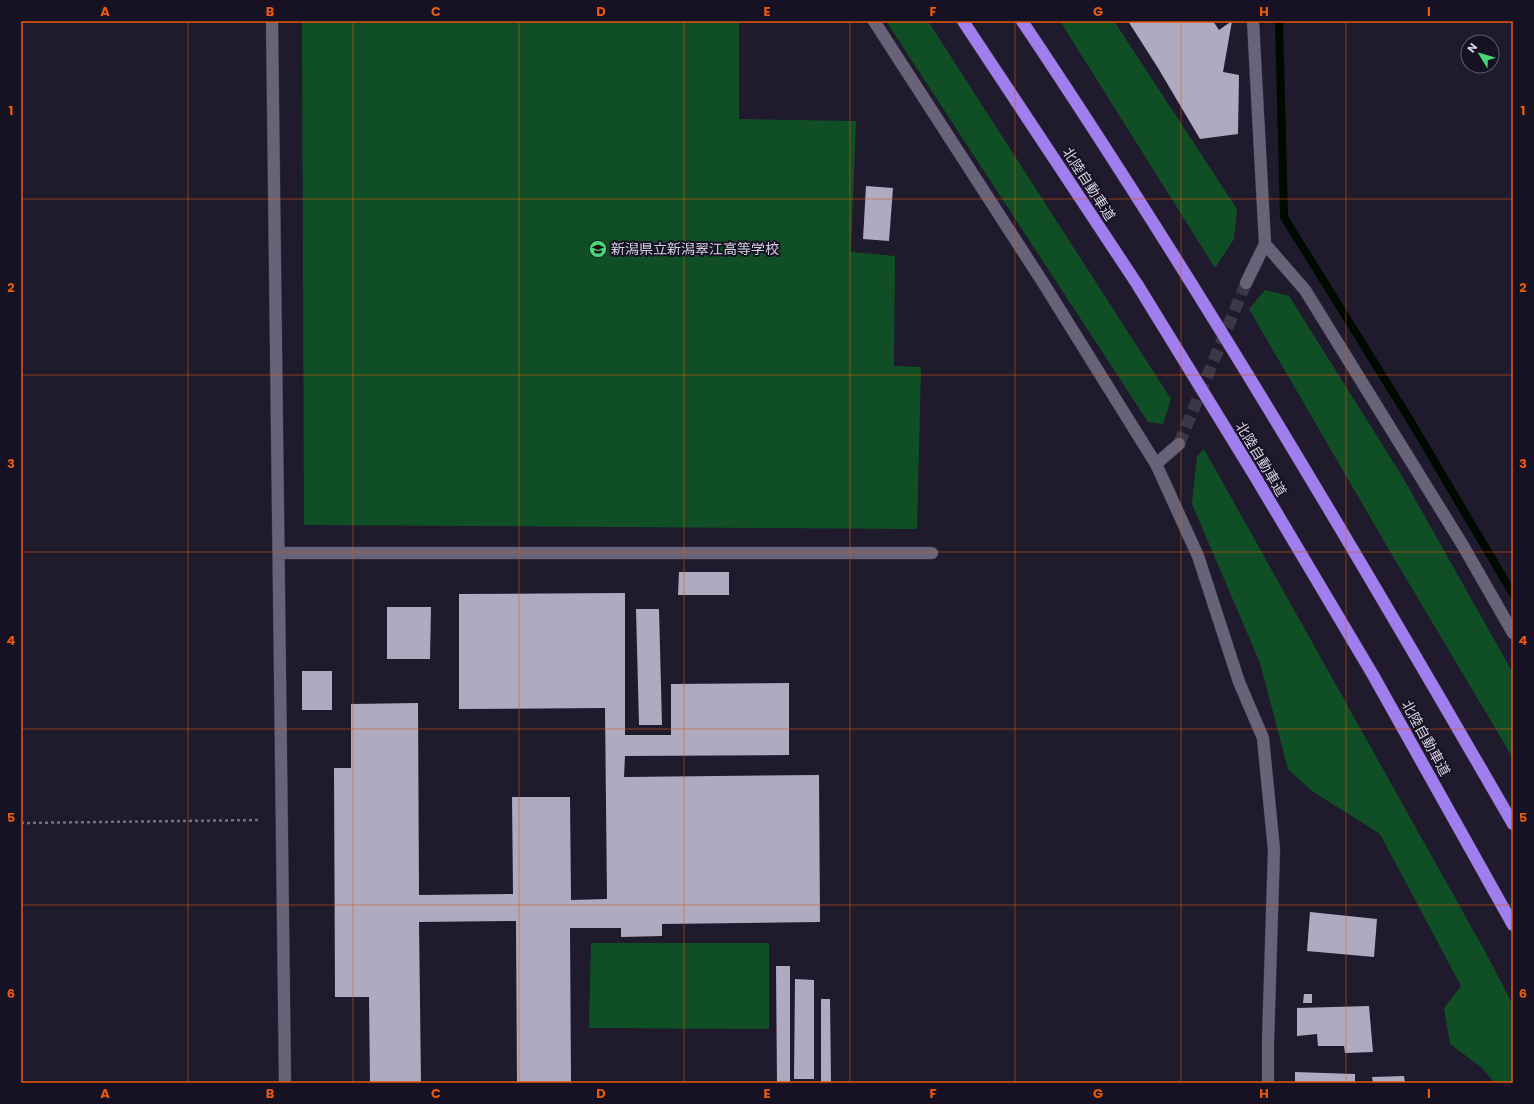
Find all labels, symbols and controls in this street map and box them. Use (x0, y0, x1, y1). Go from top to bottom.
text: A (100, 2, 110, 21)
text: B (266, 2, 275, 21)
text: C (431, 2, 441, 21)
text: D (596, 2, 606, 21)
text: E (763, 2, 771, 21)
text: F (929, 2, 937, 21)
text: G (1093, 2, 1103, 21)
text: H (1259, 2, 1269, 21)
text: I (1427, 2, 1431, 21)
north arrow (1460, 34, 1500, 74)
text: N (1463, 40, 1481, 56)
text: 1 (9, 101, 13, 120)
text: 1 (1521, 101, 1525, 120)
street label: 北陸自動車道 (1058, 143, 1120, 225)
school or university icon: 新潟県立新潟翠江高等学校 (588, 239, 608, 259)
place label: 新潟県立新潟翠江高等学校 (611, 239, 779, 259)
text: 2 (7, 278, 15, 297)
text: 2 (1519, 278, 1527, 297)
street label: 北陸自動車道 (1231, 418, 1291, 500)
text: 3 (7, 454, 15, 473)
text: 3 (1519, 454, 1527, 473)
text: 4 (7, 631, 16, 650)
text: 4 (1519, 631, 1528, 650)
street label: 北陸自動車道 (1397, 696, 1455, 780)
text: 5 (7, 808, 15, 827)
text: 5 (1519, 808, 1527, 827)
text: 6 (7, 984, 15, 1003)
text: 6 (1519, 984, 1527, 1003)
text: A (100, 1084, 110, 1103)
text: B (266, 1084, 275, 1103)
text: C (431, 1084, 441, 1103)
text: D (596, 1084, 606, 1103)
text: E (763, 1084, 771, 1103)
text: F (929, 1084, 937, 1103)
text: G (1093, 1084, 1103, 1103)
text: H (1259, 1084, 1269, 1103)
text: I (1427, 1084, 1431, 1103)

